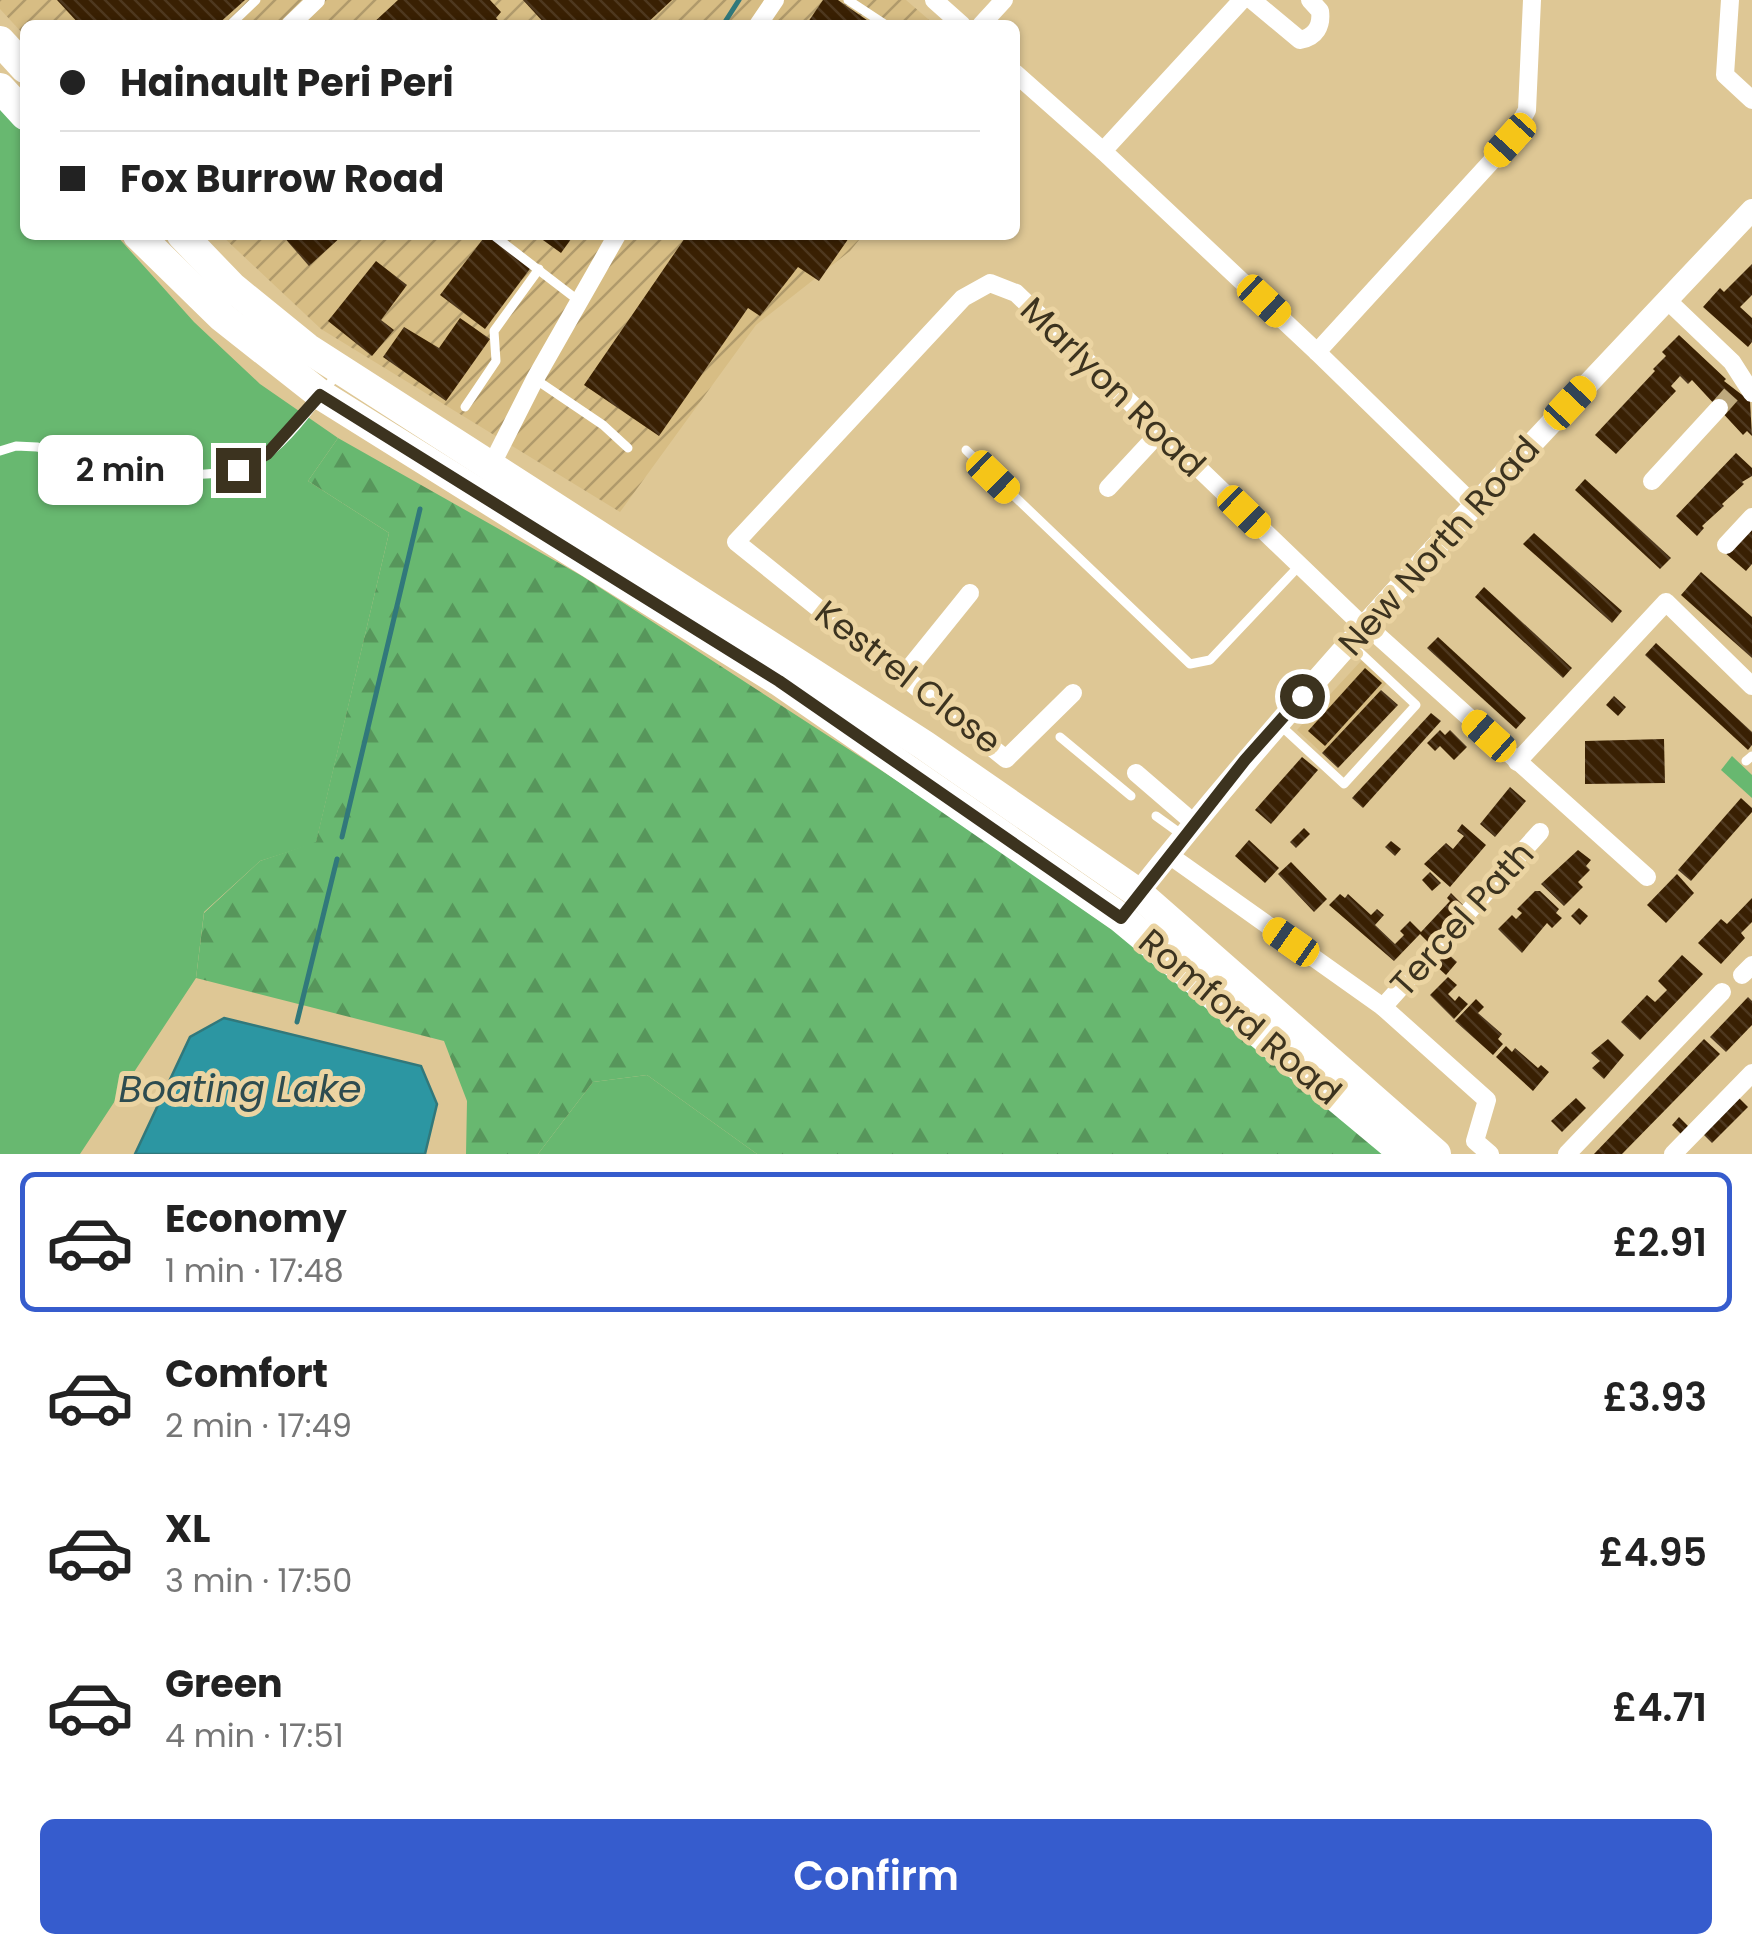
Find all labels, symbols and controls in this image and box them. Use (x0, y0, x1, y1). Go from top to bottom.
text: Hainault Peri Peri (120, 56, 454, 109)
car (1479, 108, 1541, 172)
text: Fox Burrow Road (120, 152, 444, 205)
car (1232, 270, 1296, 332)
street label: Marlyon Road (1010, 286, 1217, 488)
car (1539, 371, 1601, 435)
street label: New North Road (1327, 425, 1550, 666)
callout: 2 min (38, 435, 203, 505)
car (961, 445, 1025, 509)
text: 2 min (76, 447, 165, 492)
route end (216, 448, 261, 493)
car (1212, 480, 1276, 544)
street label: Kestrel Close (805, 588, 1012, 765)
route start (1280, 674, 1325, 719)
car (1457, 705, 1521, 767)
street label: Tercel Path (1379, 830, 1545, 1007)
car (1258, 913, 1324, 971)
street label: Romford Road (1129, 917, 1352, 1116)
water label: Boating Lake (118, 1062, 362, 1115)
text: Economy (165, 1192, 347, 1245)
icon: car (45, 1197, 135, 1287)
text: £2.91 (1613, 1216, 1707, 1269)
text: 1 min · 17:48 (165, 1248, 344, 1293)
text: Comfort (165, 1347, 328, 1400)
icon: car (45, 1352, 135, 1442)
text: £3.93 (1603, 1371, 1707, 1424)
text: 2 min · 17:49 (165, 1403, 352, 1448)
text: XL (165, 1502, 210, 1555)
icon: car (45, 1507, 135, 1597)
text: £4.95 (1599, 1526, 1707, 1579)
text: 3 min · 17:50 (165, 1558, 352, 1603)
text: Green (165, 1657, 283, 1710)
icon: car (45, 1662, 135, 1752)
text: £4.71 (1613, 1681, 1707, 1734)
text: 4 min · 17:51 (165, 1713, 344, 1758)
button: Confirm (40, 1819, 1712, 1934)

